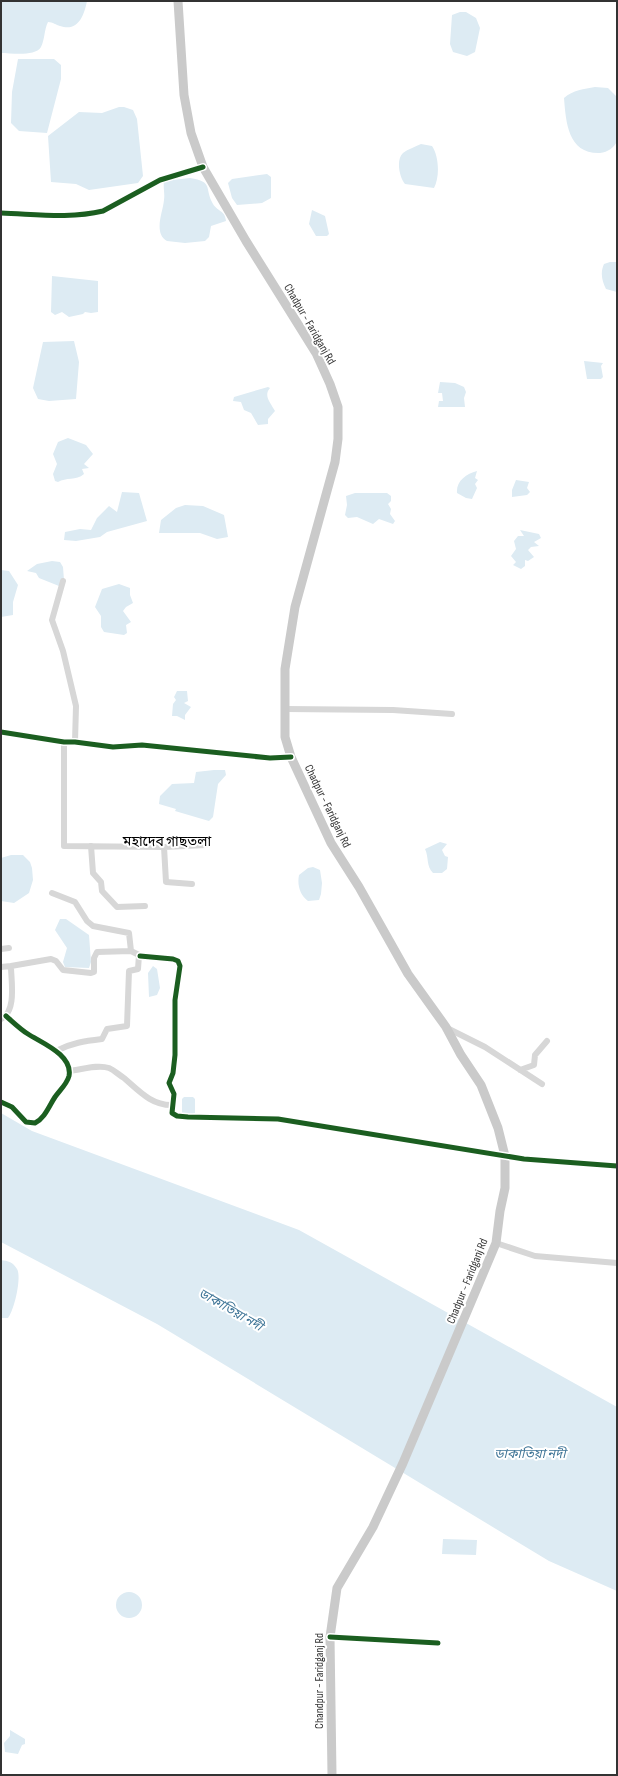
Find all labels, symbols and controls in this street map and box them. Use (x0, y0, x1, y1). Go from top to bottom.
street label: Chadpur - Faridganj Rd (280, 281, 339, 367)
street label: Chadpur - Faridganj Rd (301, 762, 354, 850)
district label: মহাদেব গাছতলা (122, 833, 211, 850)
street label: Chadpur - Faridganj Rd (444, 1236, 491, 1326)
water label: ডাকাতিয়া নদী (196, 1285, 268, 1336)
water label: ডাকাতিয়া নদী (494, 1446, 568, 1462)
street label: Chandpur - Faridganj Rd (312, 1633, 327, 1729)

